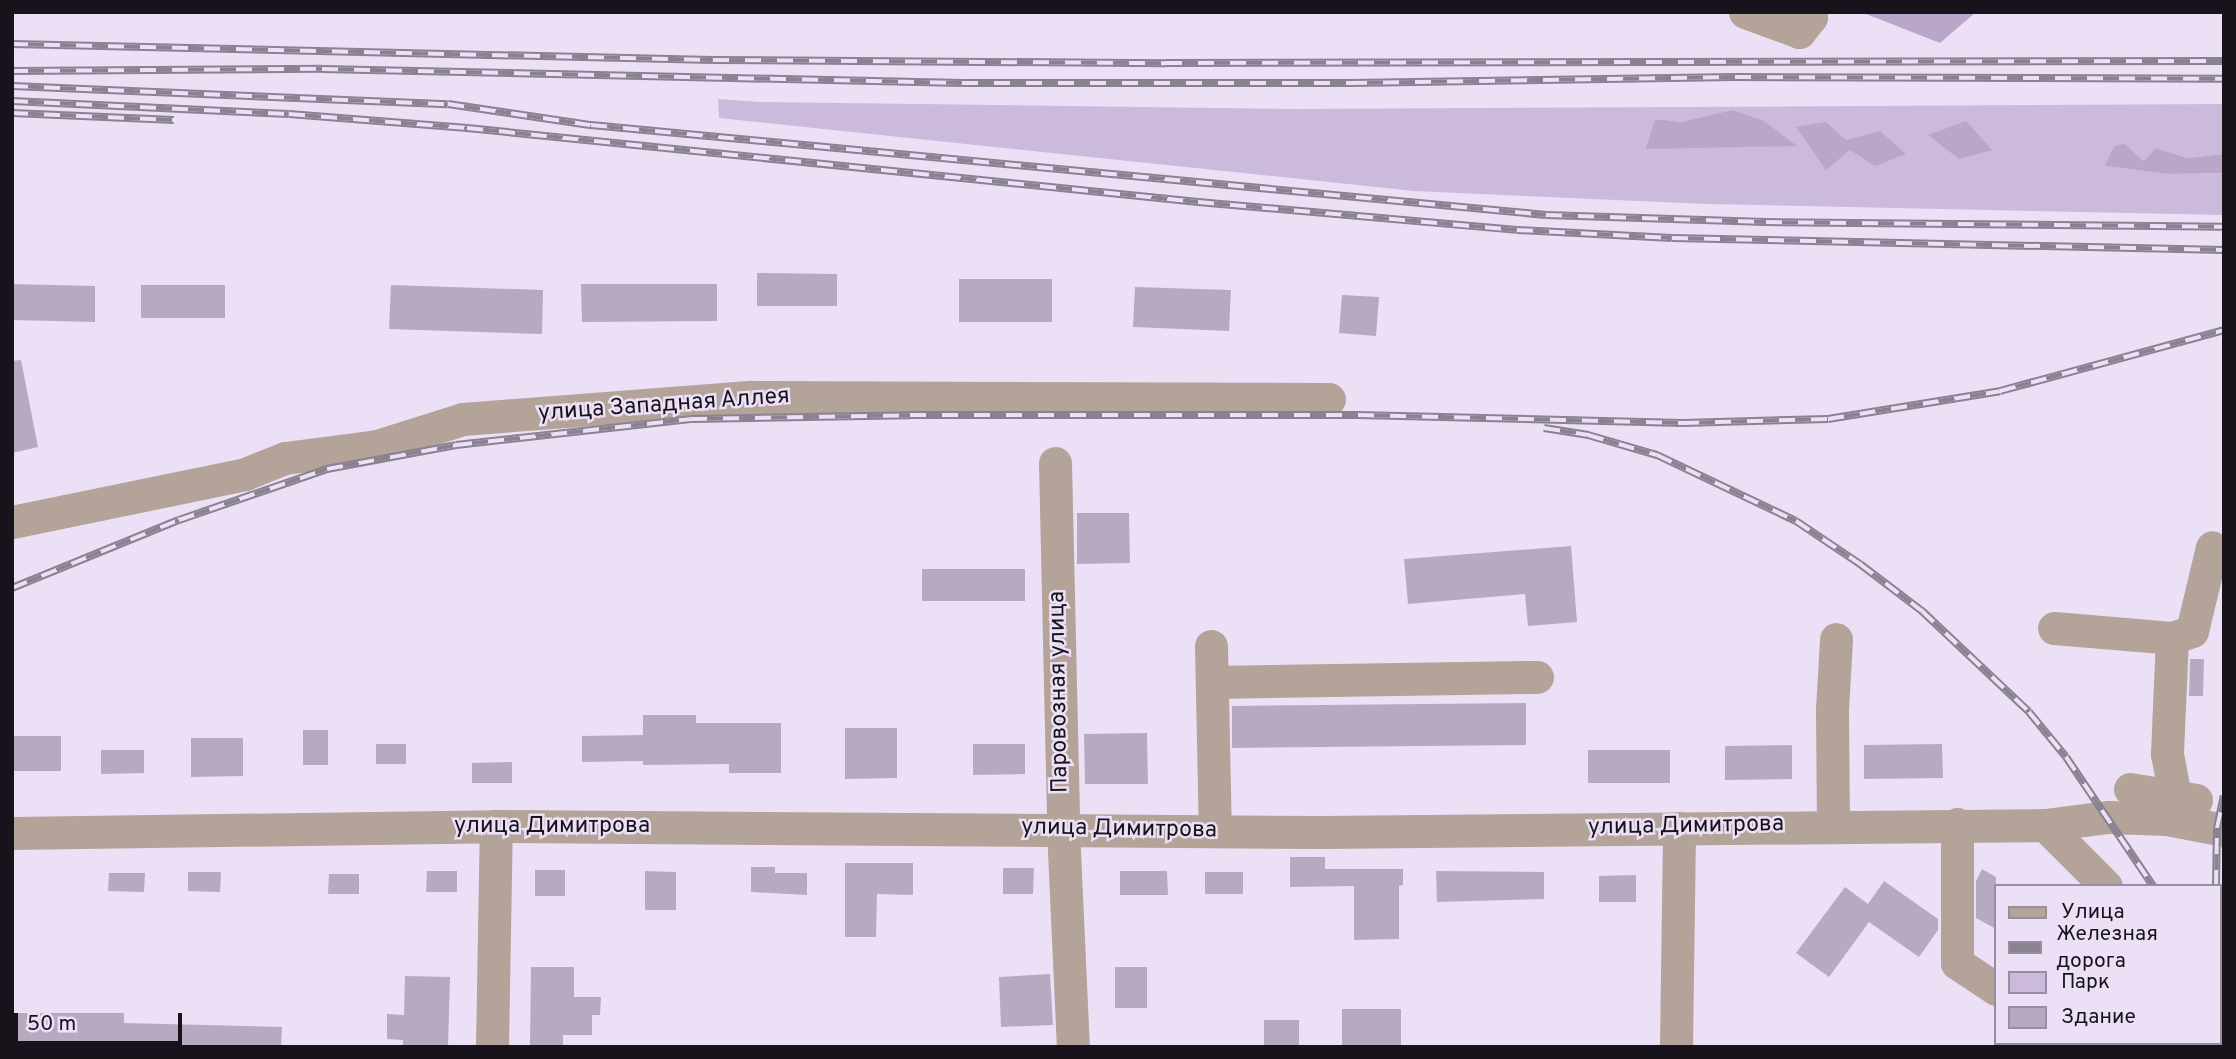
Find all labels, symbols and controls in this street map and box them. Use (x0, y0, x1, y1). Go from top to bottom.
street label: улица Западная Аллея (537, 383, 791, 429)
street label: Паровозная улица (1044, 591, 1076, 793)
street label: улица Димитрова (1588, 811, 1784, 843)
street label: улица Димитрова (454, 813, 650, 841)
street label: улица Димитрова (1021, 814, 1217, 846)
legend (1994, 884, 2222, 1045)
text: Улица (2061, 899, 2125, 926)
text: Железная дорога (2056, 921, 2158, 975)
text: Парк (2061, 969, 2110, 996)
scale bar (18, 1000, 186, 1044)
text: Здание (2061, 1004, 2136, 1031)
text: 50 m (27, 1011, 76, 1038)

